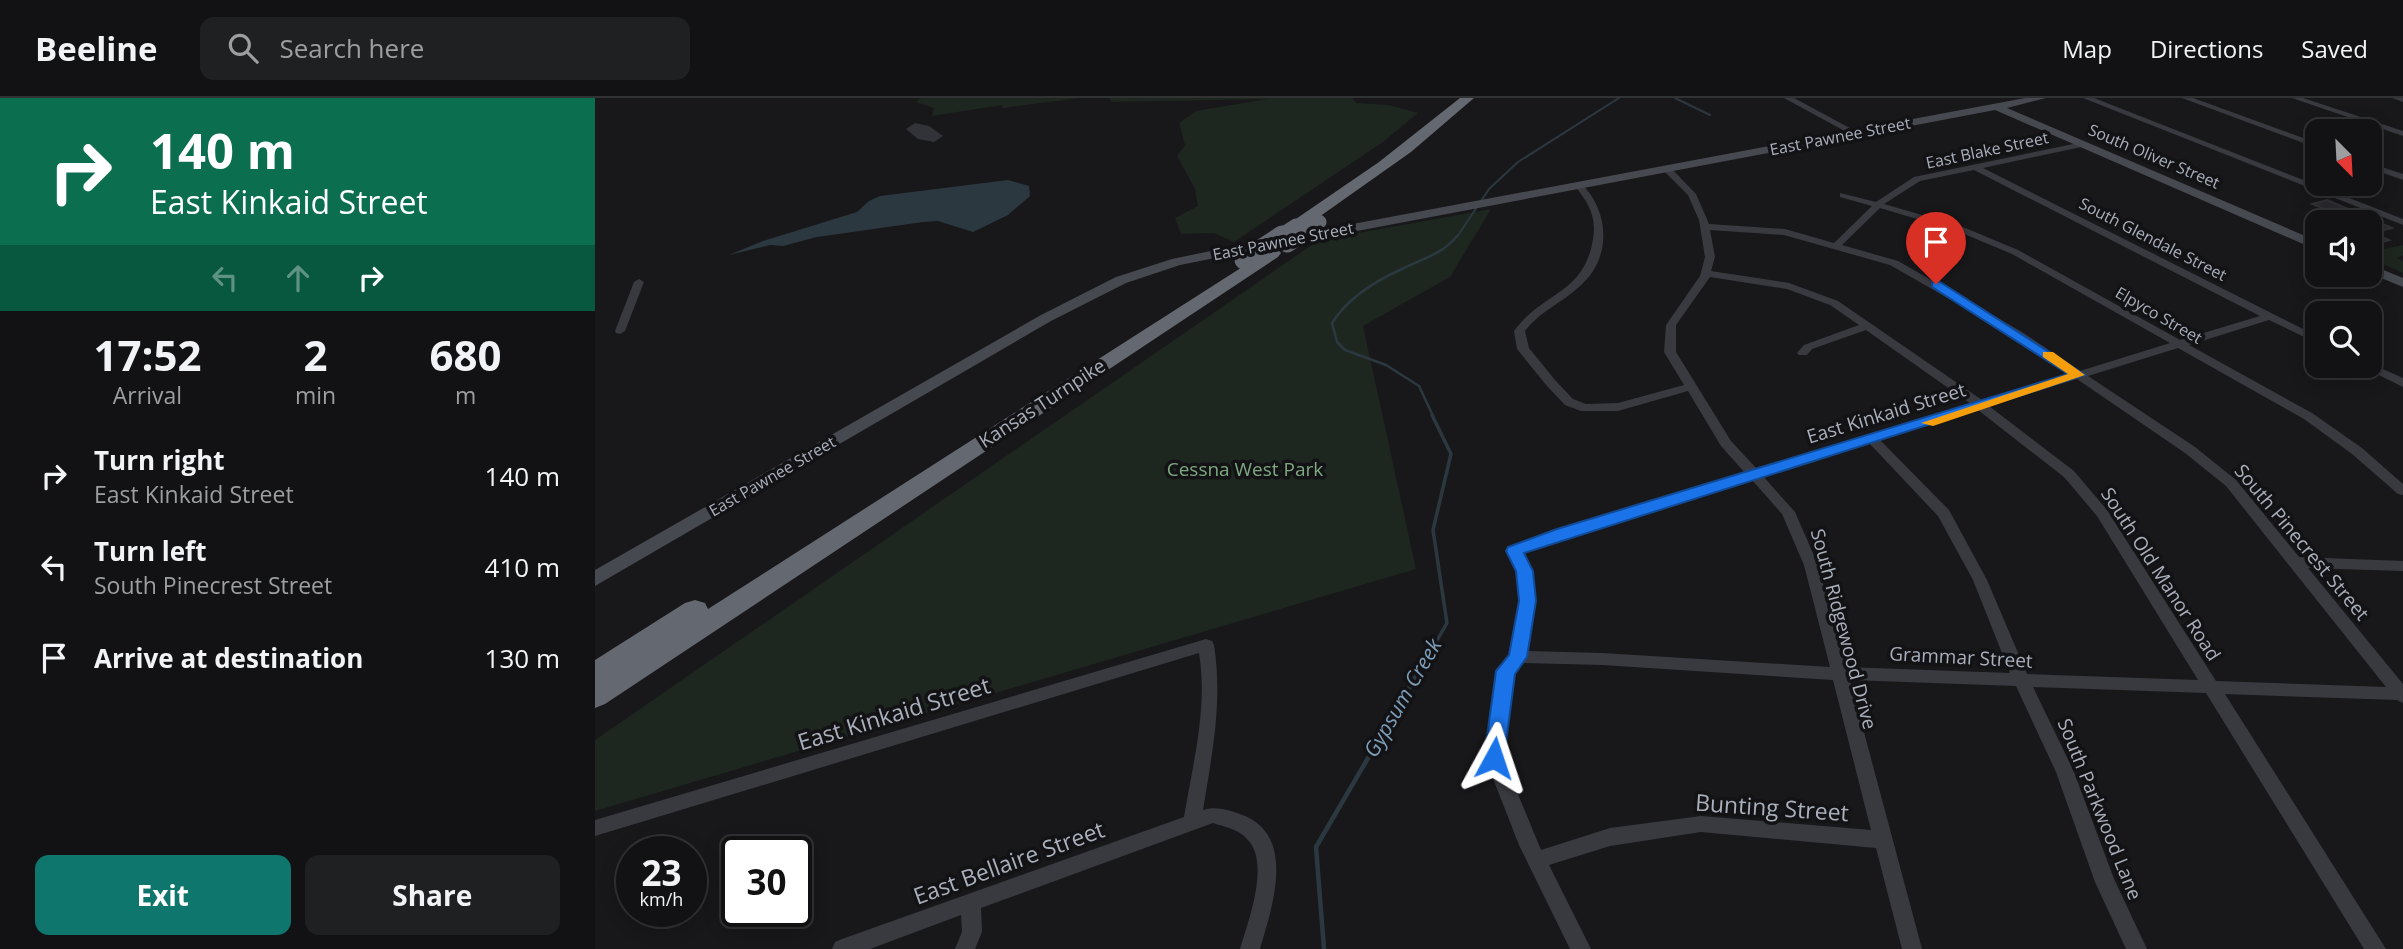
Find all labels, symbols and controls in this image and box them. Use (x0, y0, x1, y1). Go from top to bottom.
search box (200, 17, 690, 80)
text: Beeline (35, 26, 158, 71)
icon: search (224, 29, 262, 67)
text: Search here (280, 30, 424, 66)
text: Map (2062, 32, 2112, 65)
text: Directions (2150, 32, 2263, 65)
text: Saved (2301, 32, 2368, 65)
street label: East Pawnee Street (1768, 112, 1912, 160)
text: 140 m (150, 117, 295, 183)
street label: South Oliver Street (2085, 118, 2223, 194)
north arrow (2305, 119, 2382, 196)
map controls (2305, 119, 2382, 378)
icon: right (35, 126, 126, 217)
street label: East Blake Street (1924, 126, 2051, 174)
text: East Kinkaid Street (150, 180, 428, 223)
street label: South Glendale Street (2075, 192, 2231, 286)
button: sound (2305, 210, 2382, 287)
pin (1906, 212, 1966, 284)
street label: East Pawnee Street (1211, 217, 1355, 265)
icon: arrive (1917, 223, 1955, 261)
icon: left (206, 259, 244, 297)
icon: ahead (279, 259, 317, 297)
icon: right (352, 259, 390, 297)
street label: Elpyco Street (2112, 281, 2207, 349)
button: search (2305, 301, 2382, 378)
text: 17:52 (93, 326, 201, 383)
text: 2 (303, 326, 328, 383)
text: 680 (430, 326, 502, 383)
street label: Kansas Turnpike (974, 352, 1110, 454)
street label: East Kinkaid Street (1803, 376, 1969, 450)
text: Arrival (113, 379, 182, 411)
text: min (295, 379, 336, 411)
text: m (455, 379, 476, 411)
street label: East Pawnee Street (705, 431, 840, 521)
text: Turn right (94, 442, 225, 478)
park label: Cessna West Park (1167, 456, 1323, 482)
icon: right (35, 457, 73, 495)
text: 140 m (485, 458, 560, 494)
street label: South Pinecrest Street (2229, 458, 2375, 626)
text: East Kinkaid Street (94, 478, 294, 510)
street label: South Old Manor Road (2095, 482, 2227, 666)
street label: South Ridgewood Drive (1805, 526, 1883, 732)
text: Turn left (94, 533, 206, 569)
icon: left (35, 548, 73, 586)
text: 410 m (485, 549, 560, 585)
text: South Pinecrest Street (94, 569, 332, 601)
water label: Gypsum Creek (1357, 632, 1448, 762)
icon: arrive (35, 639, 73, 677)
text: Arrive at destination (94, 640, 363, 676)
text: 130 m (485, 640, 560, 676)
street label: Grammar Street (1889, 640, 2034, 674)
street label: East Kinkaid Street (794, 669, 994, 758)
street label: South Parkwood Lane (2052, 714, 2148, 904)
position arrow (1457, 721, 1531, 795)
street label: Bunting Street (1694, 786, 1850, 828)
street label: East Bellaire Street (909, 813, 1109, 912)
speed limit sign: 30 (721, 836, 812, 927)
text: 23 (641, 849, 682, 896)
button: Exit (35, 855, 291, 935)
button: Share (305, 855, 560, 935)
text: km/h (640, 887, 683, 911)

